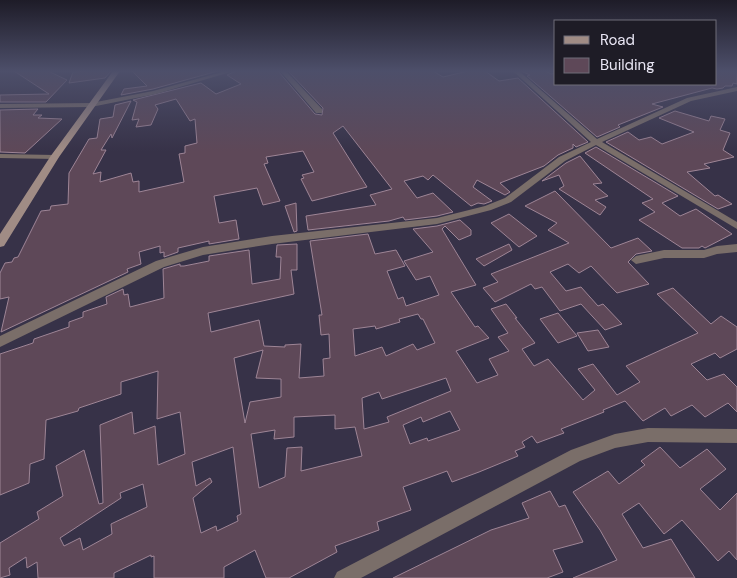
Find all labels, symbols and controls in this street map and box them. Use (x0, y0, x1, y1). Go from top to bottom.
legend (554, 20, 717, 85)
text: Road (600, 30, 635, 50)
text: Building (600, 55, 655, 75)

